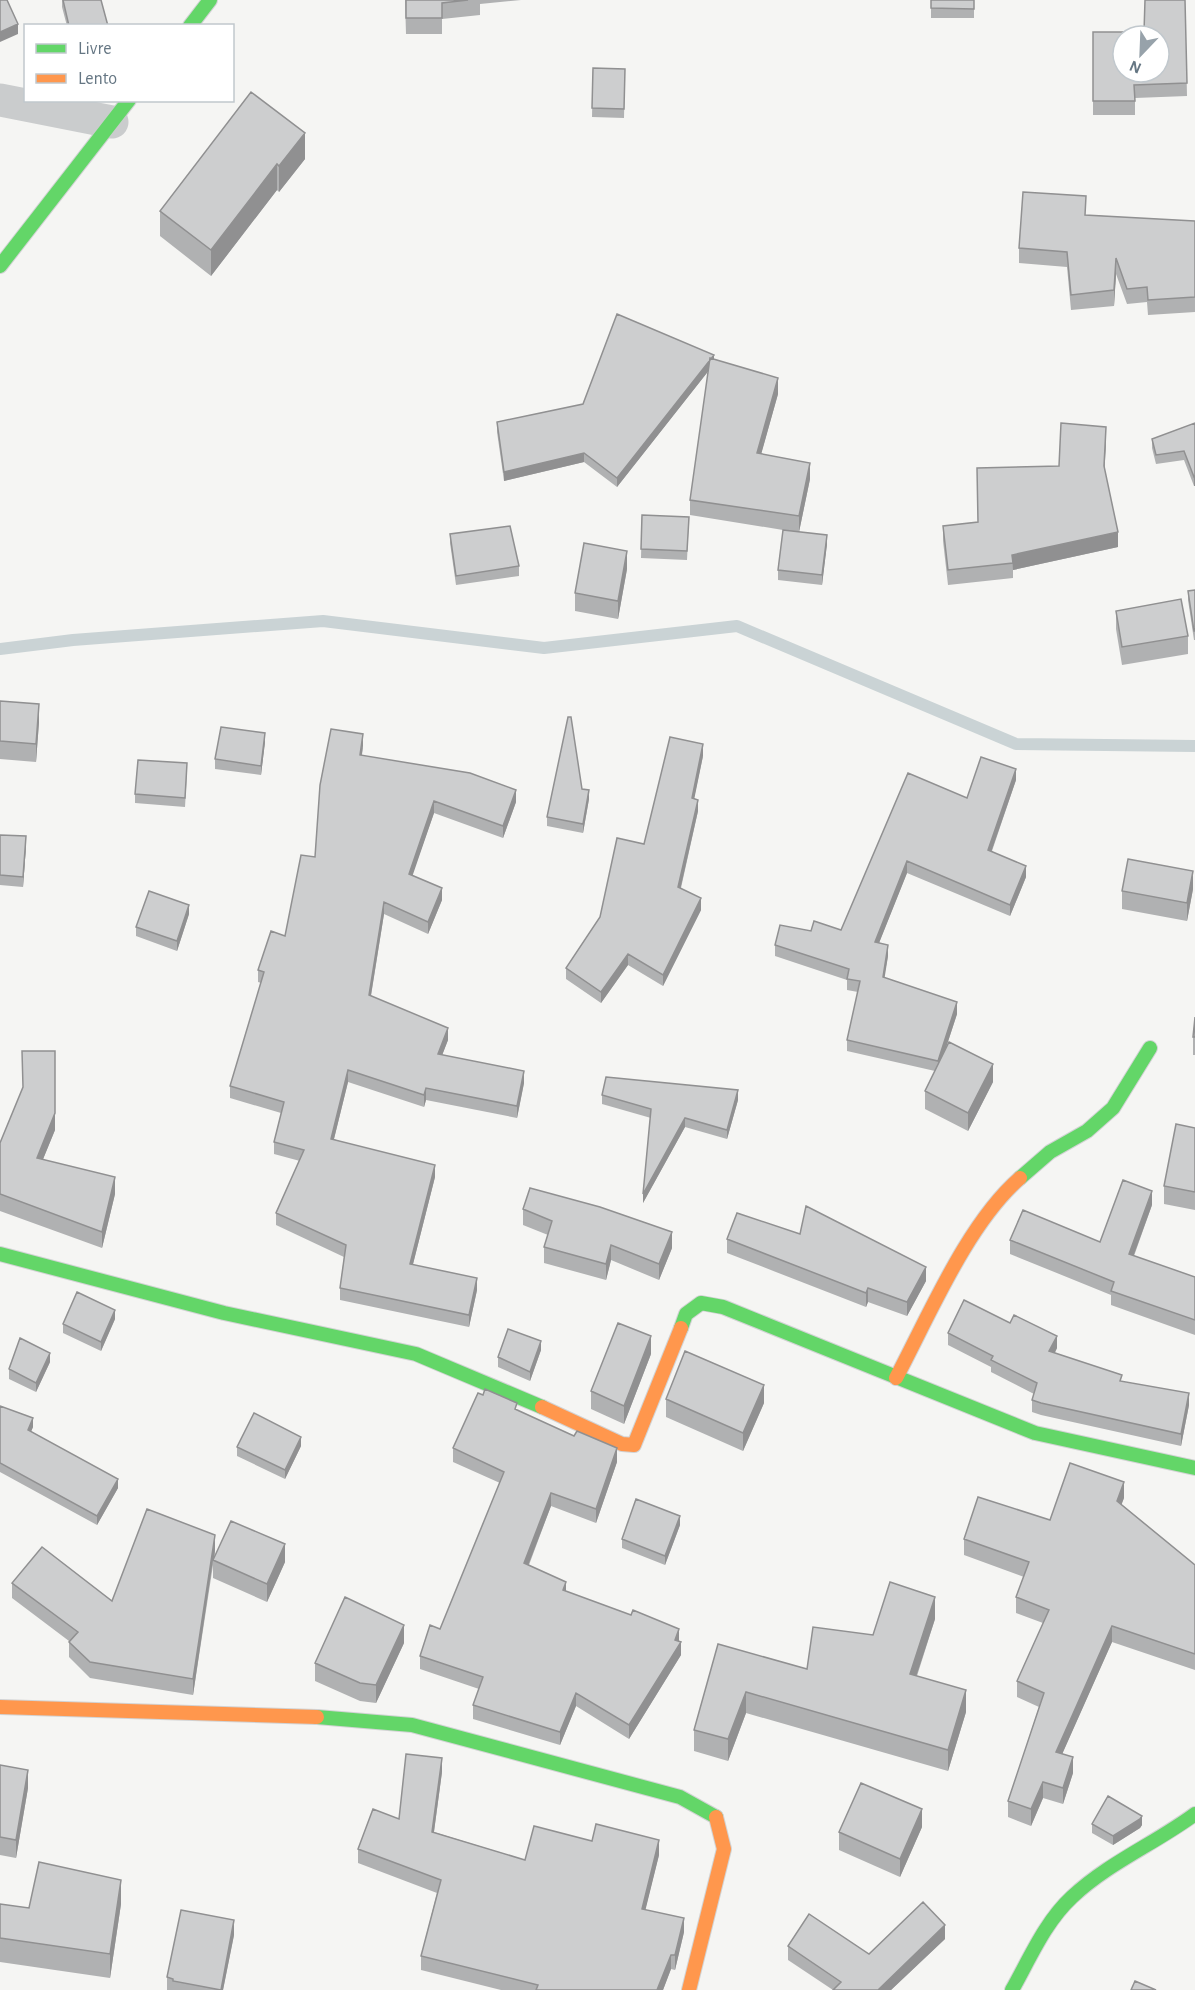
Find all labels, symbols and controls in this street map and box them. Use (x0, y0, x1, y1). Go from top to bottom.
legend (24, 24, 234, 102)
north arrow (1111, 24, 1171, 84)
text: Livre (78, 40, 112, 58)
text: N (1127, 57, 1144, 76)
text: Lento (78, 70, 117, 88)

